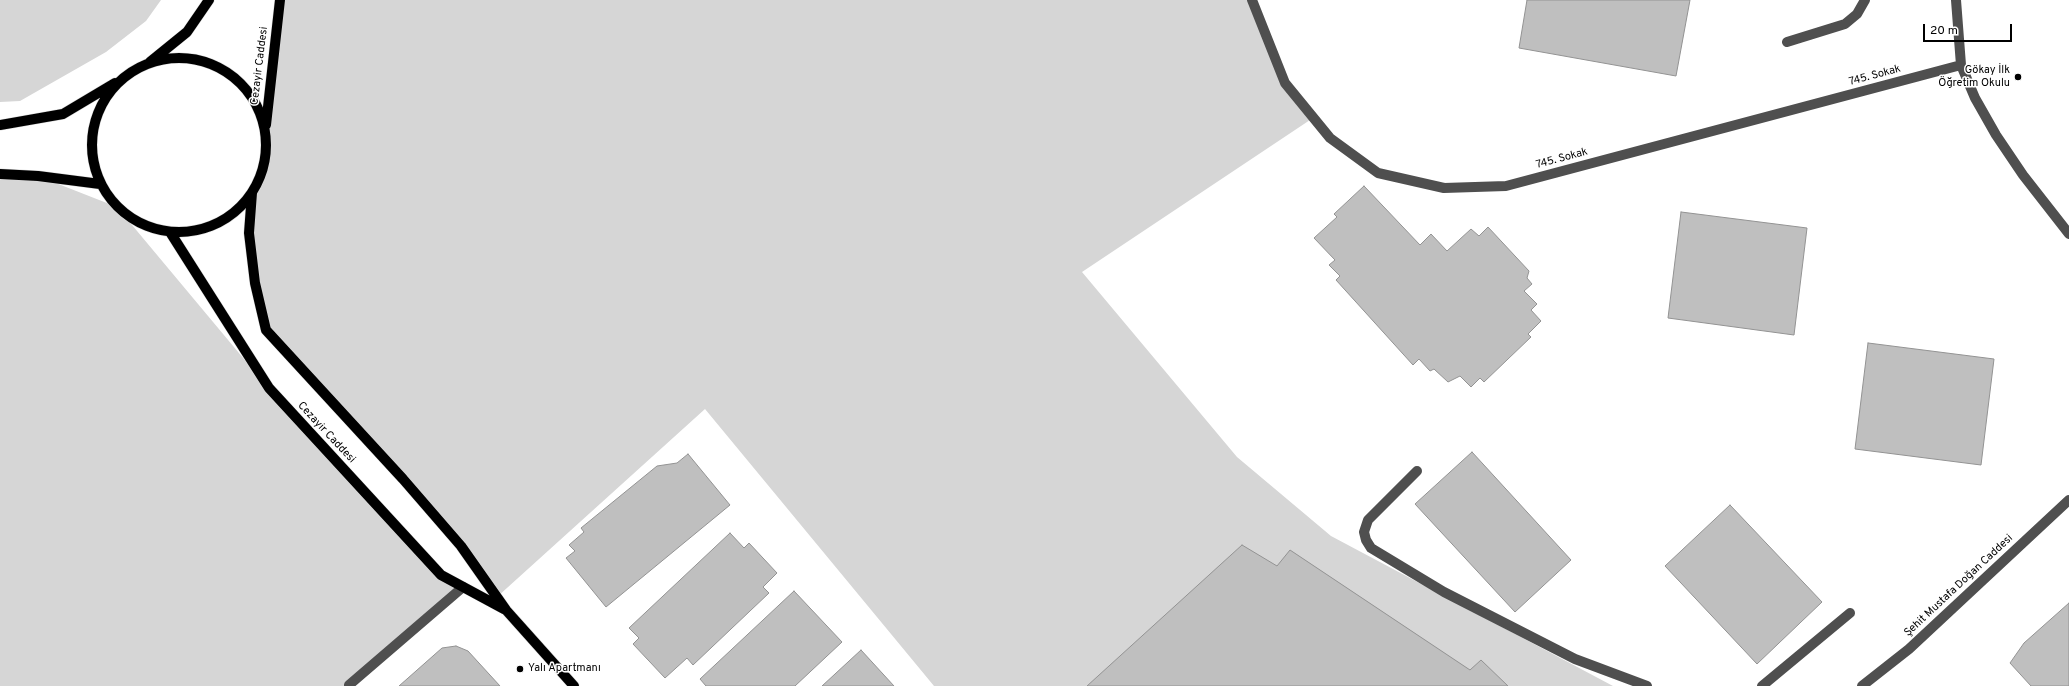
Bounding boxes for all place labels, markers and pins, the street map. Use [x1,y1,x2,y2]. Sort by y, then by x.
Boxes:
place label: Gökay İlk Öğretim Okulu [1938,64,2010,90]
marker: Gökay İlk Öğretim Okulu [2013,72,2023,82]
place label: Yalı Apartmanı [528,662,601,676]
marker: Yalı Apartmanı [515,664,525,674]

